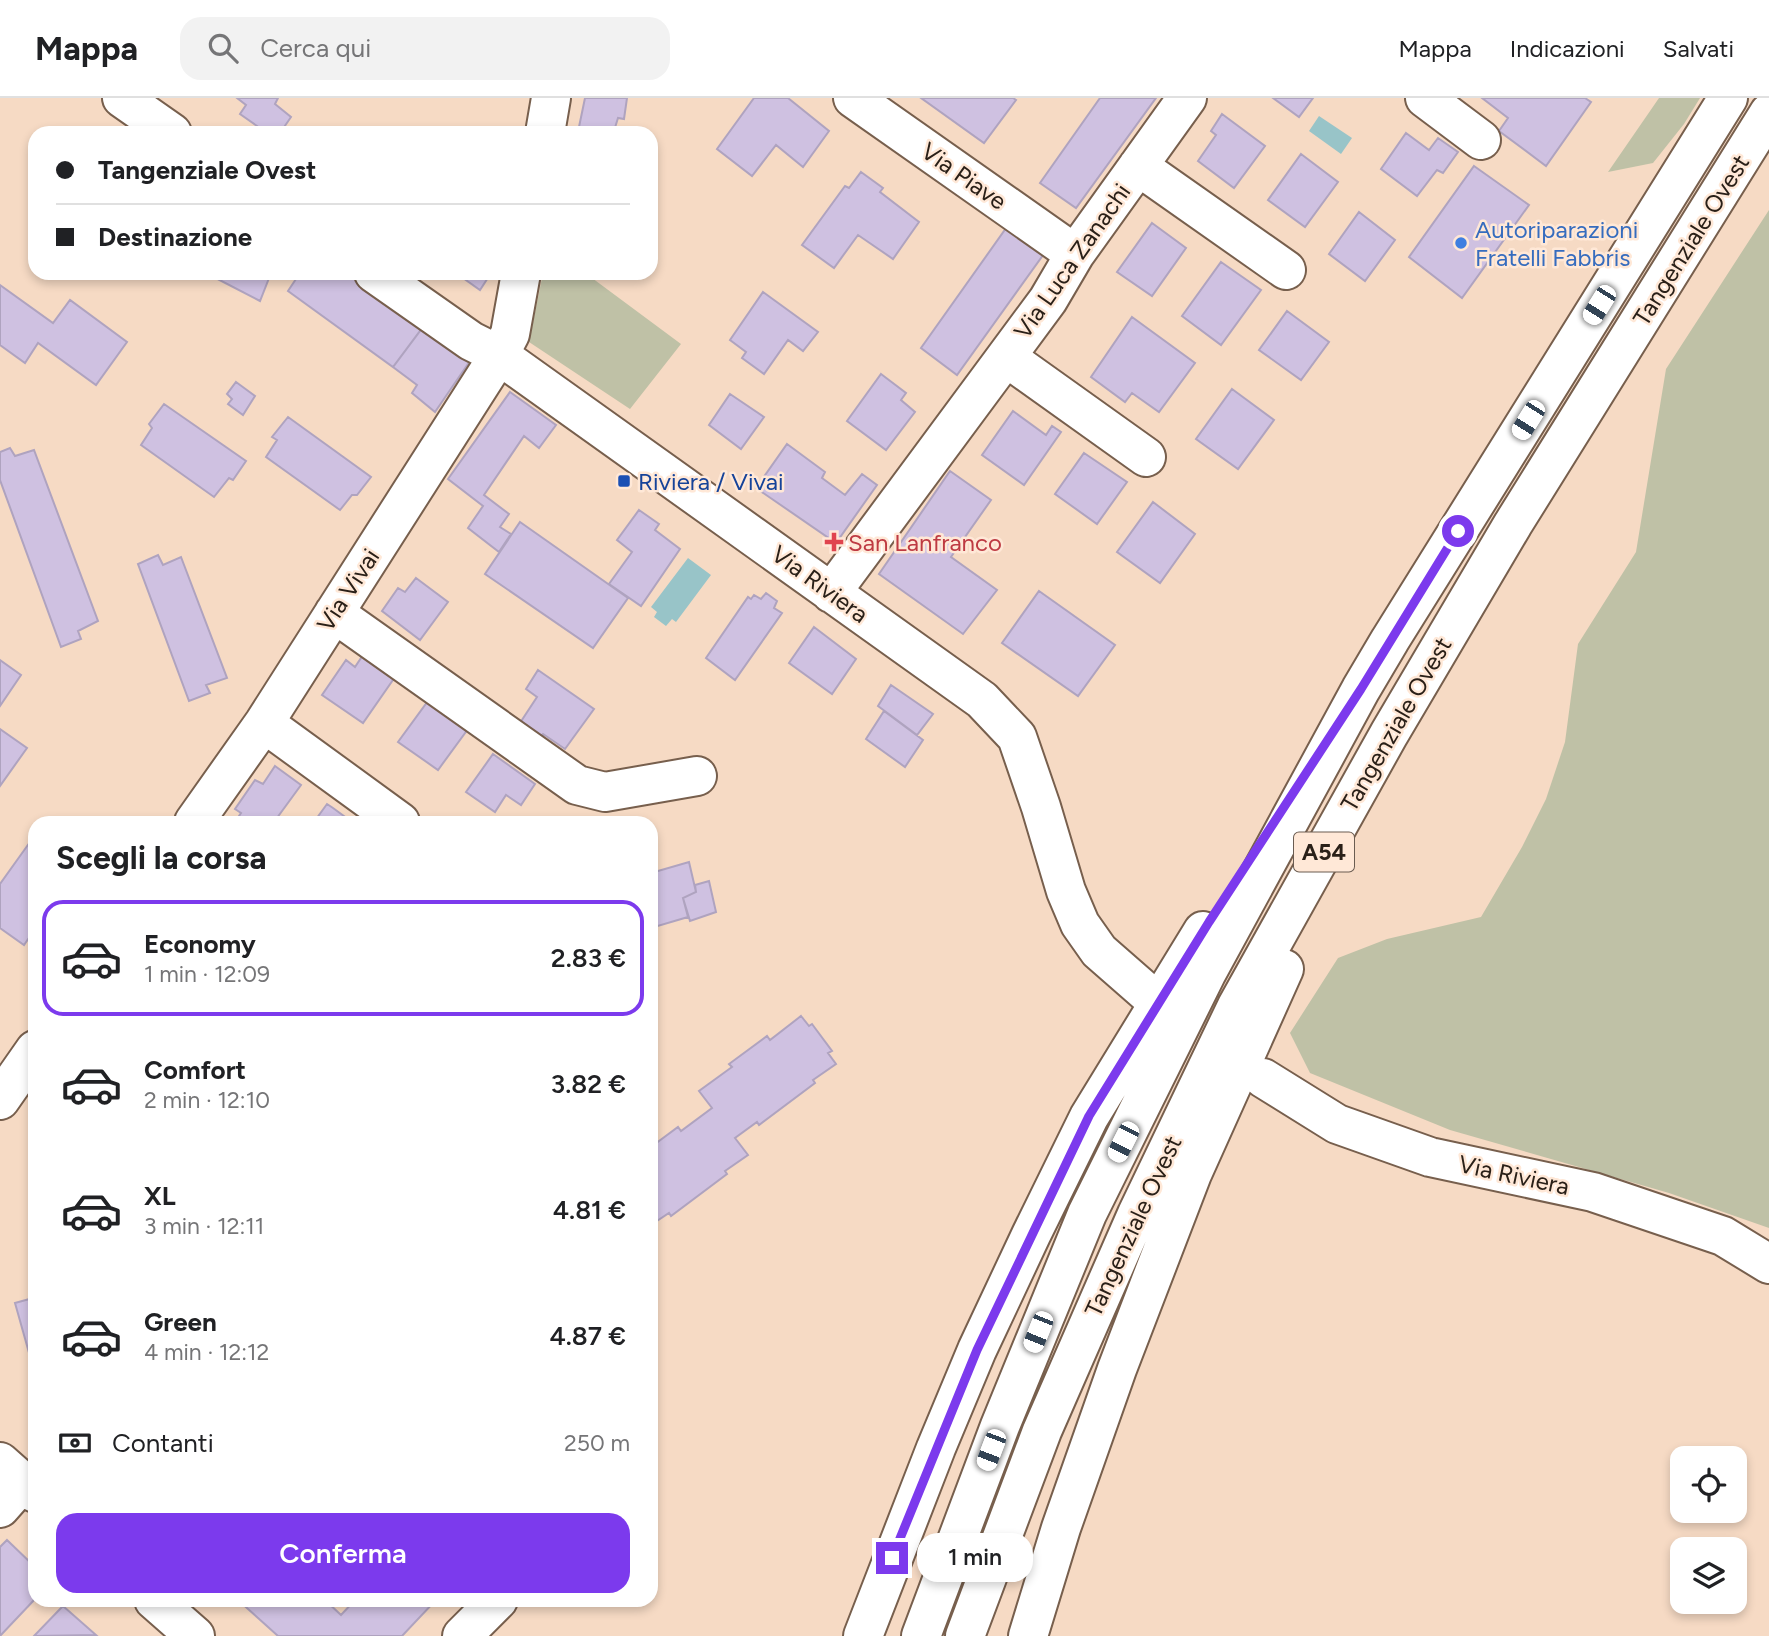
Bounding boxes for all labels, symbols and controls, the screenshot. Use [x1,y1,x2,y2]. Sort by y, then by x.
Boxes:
search box [180,17,670,80]
text: Mappa [35,29,138,68]
icon: search [204,29,242,67]
text: Cerca qui [260,32,371,64]
text: Mappa [1399,34,1472,63]
text: Indicazioni [1510,34,1625,63]
text: Salvati [1663,34,1734,63]
street label: Via Piave [916,136,1012,216]
street label: Tangenziale Ovest [1627,149,1755,331]
text: Tangenziale Ovest [98,154,316,186]
street label: Via Luca Zanachi [1008,178,1136,344]
place label: Autoriparazioni Fratelli Fabbris [1475,215,1638,272]
text: Destinazione [98,221,252,253]
marker: Autoriparazioni Fratelli Fabbris [1453,235,1469,251]
car [1579,282,1620,328]
car [1508,397,1549,443]
place label: Riviera / Vivai [638,467,784,496]
marker: Riviera / Vivai [616,473,632,489]
route start [1442,515,1474,547]
place label: San Lanfranco [848,528,1002,557]
marker: San Lanfranco [826,534,842,550]
street label: Via Riviera [766,539,874,629]
street label: Via Vivai [311,543,385,637]
street label: Tangenziale Ovest [1334,632,1458,816]
road number: A54 [1294,832,1354,872]
text: Scegli la corsa [56,839,266,877]
icon: car [60,927,123,990]
text: Economy [144,928,256,960]
text: 2.83 € [551,942,626,974]
text: 1 min · 12:09 [144,960,270,988]
icon: car [60,1053,123,1116]
text: Comfort [144,1054,246,1086]
text: 3.82 € [551,1068,626,1100]
text: 2 min · 12:10 [144,1086,270,1114]
car [1105,1119,1142,1165]
street label: Tangenziale Ovest [1078,1131,1188,1321]
street label: Via Riviera [1456,1149,1572,1201]
icon: car [60,1179,123,1242]
text: XL [144,1180,176,1212]
text: 4.81 € [553,1194,626,1226]
text: 3 min · 12:11 [144,1212,264,1240]
icon: car [60,1305,123,1368]
text: Green [144,1306,217,1338]
car [1021,1309,1056,1355]
text: 4.87 € [549,1320,626,1352]
text: 4 min · 12:12 [144,1338,269,1366]
icon: cash [56,1424,94,1462]
text: Contanti [112,1427,214,1459]
car [974,1427,1009,1473]
text: 250 m [564,1429,630,1457]
map controls [1670,1446,1747,1614]
button: locate [1670,1446,1747,1523]
button: Conferma [56,1513,630,1593]
callout: 1 min [917,1534,1032,1582]
button: layers [1670,1537,1747,1614]
route end [876,1542,908,1574]
text: 1 min [948,1543,1002,1571]

